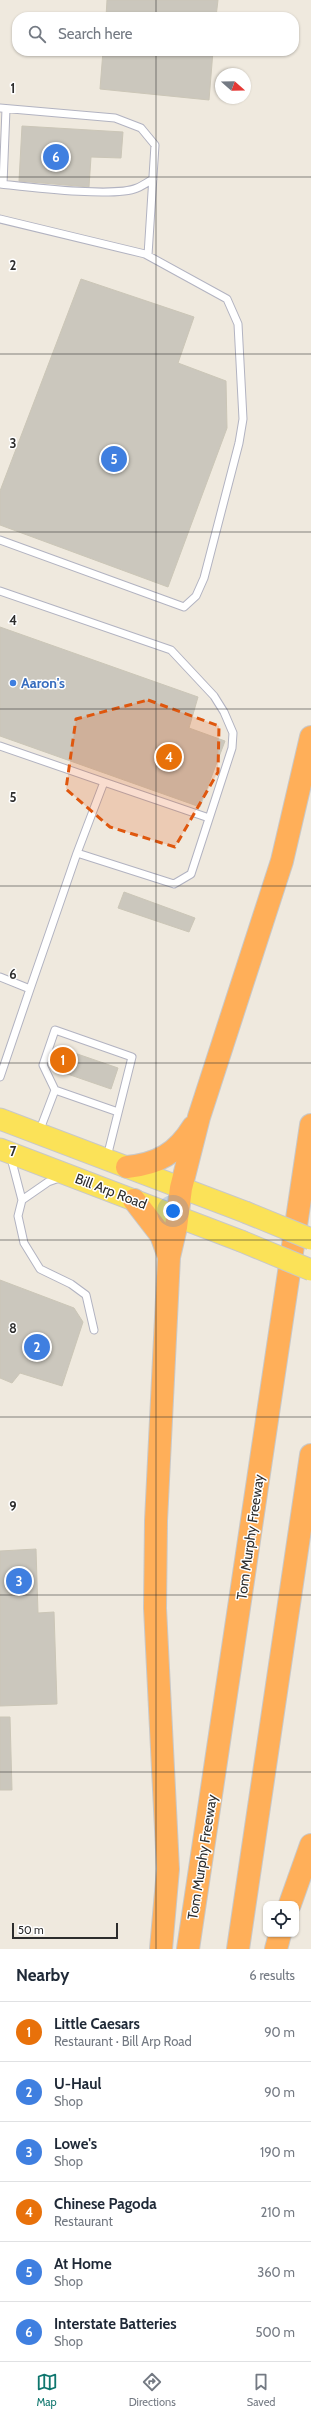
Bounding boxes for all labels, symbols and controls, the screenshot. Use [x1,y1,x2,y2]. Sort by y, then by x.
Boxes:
search box [12,12,299,56]
icon: search [26,23,48,45]
text: Search here [58,25,133,43]
north arrow [215,68,251,104]
text: 1 [11,80,15,96]
pin: 6 [43,142,69,172]
text: 2 [10,257,17,273]
text: 3 [9,435,17,451]
pin: 5 [101,444,127,474]
text: 4 [9,612,17,628]
place label: Aaron's [21,674,65,692]
marker: Aaron's [8,678,18,688]
pin: 4 [156,742,182,772]
text: 5 [10,789,17,805]
text: 6 [9,966,17,982]
pin: 1 [50,1045,76,1075]
text: 7 [10,1143,17,1159]
street label: Bill Arp Road [73,1169,149,1213]
your location [163,1201,183,1221]
text: 8 [9,1320,17,1336]
pin: 2 [24,1332,50,1362]
street label: Tom Murphy Freeway [232,1473,268,1601]
text: 9 [9,1498,17,1514]
pin: 3 [6,1566,32,1596]
street label: Tom Murphy Freeway [183,1793,221,1921]
map controls [263,1901,299,1937]
button: locate [263,1901,299,1937]
scale bar [12,1921,118,1940]
text: 50 m [18,1923,44,1937]
text: Nearby [16,1965,69,1985]
text: 6 results [249,1967,295,1983]
text: Little Caesars [54,2015,140,2033]
text: 1 [27,2024,31,2040]
text: 90 m [264,2024,295,2040]
text: Restaurant · Bill Arp Road [54,2033,192,2049]
text: U-Haul [54,2075,101,2093]
text: 2 [26,2084,32,2100]
text: 90 m [264,2084,295,2100]
text: Shop [54,2093,83,2109]
text: Lowe's [54,2135,97,2153]
text: 3 [25,2144,33,2160]
text: 190 m [260,2144,295,2160]
text: Shop [54,2153,83,2169]
text: Chinese Pagoda [54,2195,157,2213]
text: 4 [25,2204,33,2220]
text: 210 m [261,2204,295,2220]
text: Restaurant [54,2213,113,2229]
text: At Home [54,2255,112,2273]
text: 5 [26,2264,32,2280]
text: 360 m [257,2264,295,2280]
text: Shop [54,2273,83,2289]
text: Interstate Batteries [54,2315,177,2333]
text: 6 [25,2324,33,2340]
text: 500 m [255,2324,295,2340]
text: Shop [54,2333,83,2349]
tab: Map [36,2371,58,2409]
tab: Directions [129,2371,176,2409]
tab: Saved [247,2371,275,2409]

